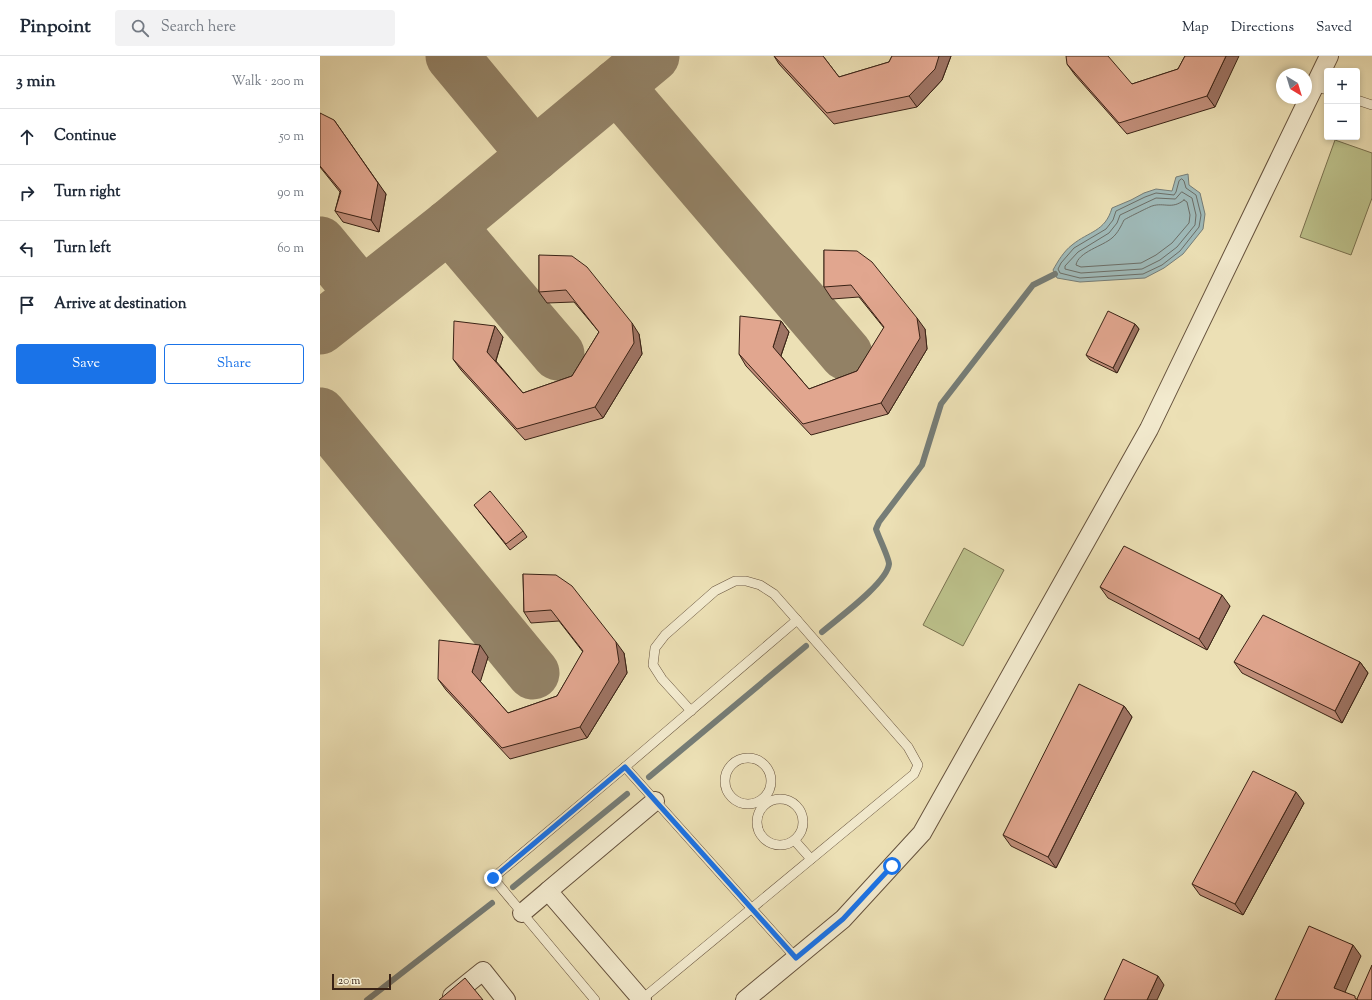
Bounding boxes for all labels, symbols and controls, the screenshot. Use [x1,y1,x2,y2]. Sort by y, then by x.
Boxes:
search box [115,10,395,46]
text: Pinpoint [20,14,91,41]
icon: search [129,17,151,39]
text: Search here [161,17,236,38]
text: Map [1182,18,1209,38]
text: Directions [1231,18,1294,38]
text: Saved [1316,18,1352,38]
north arrow [1276,68,1312,104]
map controls [1324,68,1360,140]
button: + [1324,68,1360,104]
text: 3 min [16,70,55,94]
text: Walk · 200 m [231,73,304,91]
button: − [1324,104,1360,140]
icon: ahead [16,126,38,148]
text: Continue [54,126,116,147]
text: 50 m [279,128,304,146]
icon: right [16,182,38,204]
text: Turn right [54,182,120,203]
text: 90 m [277,184,304,202]
icon: left [16,238,38,260]
text: Turn left [54,238,111,259]
text: 60 m [277,240,304,258]
icon: arrive [16,294,38,316]
text: Arrive at destination [54,294,187,315]
button: Save [16,344,156,384]
button: Share [164,344,304,384]
route start [883,857,901,875]
route end [484,869,502,887]
scale bar [332,972,391,991]
text: 20 m [338,973,360,989]

